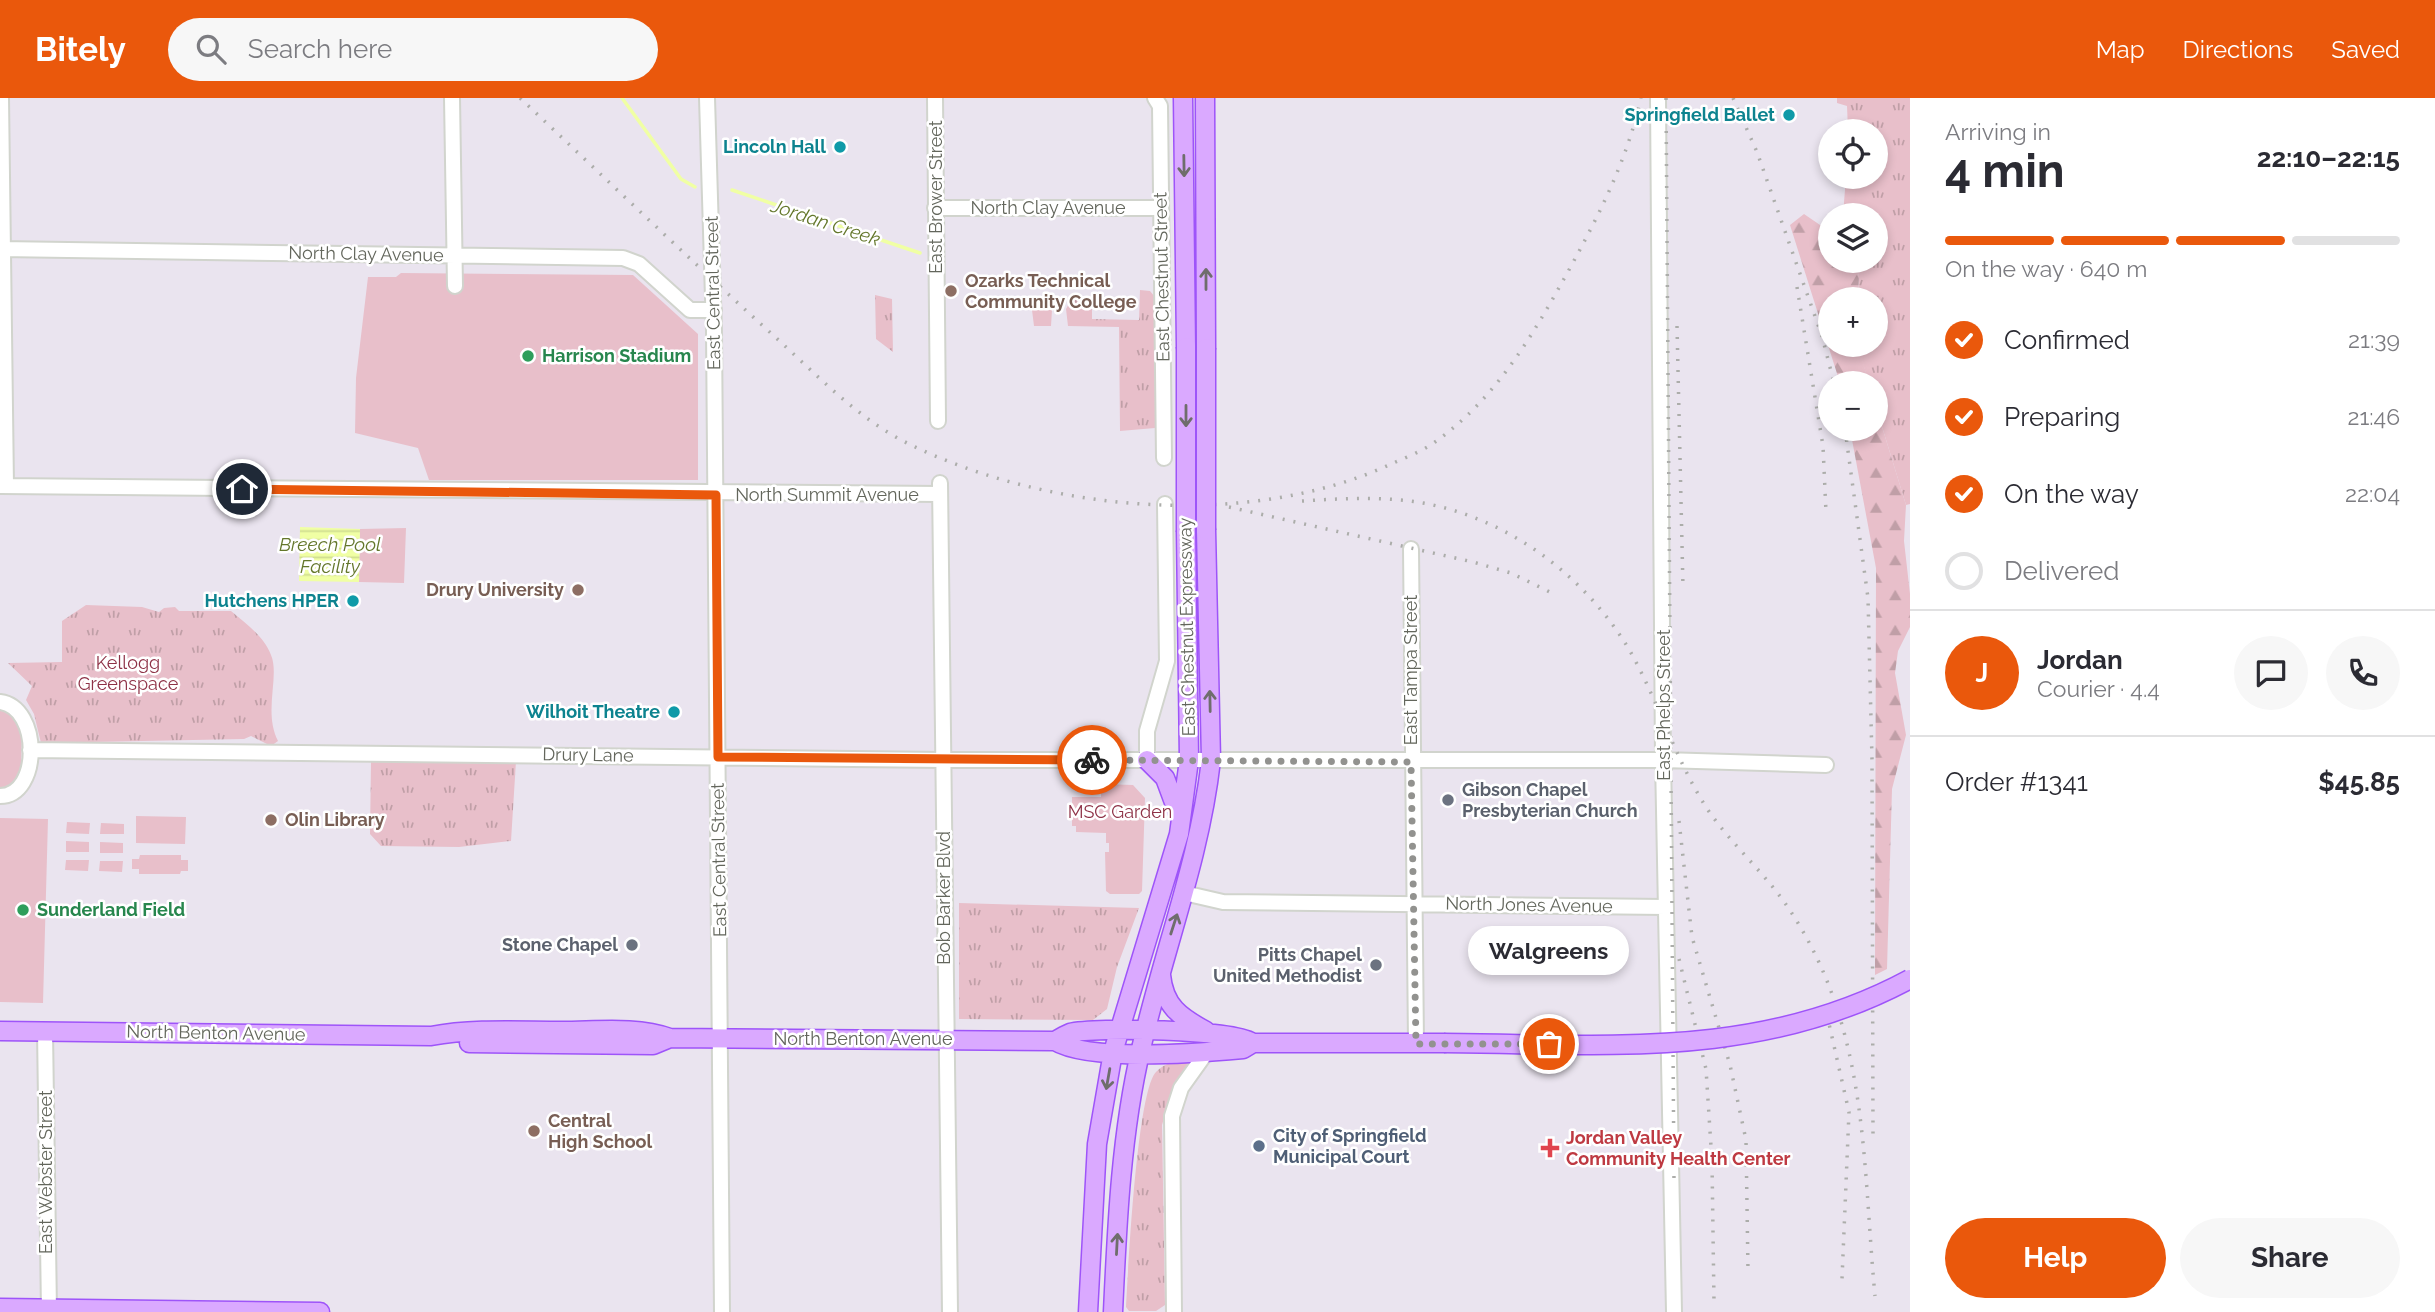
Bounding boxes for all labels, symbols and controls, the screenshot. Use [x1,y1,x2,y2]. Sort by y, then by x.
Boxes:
search box [168,18,658,81]
text: Bitely [35,30,126,69]
icon: search [192,30,230,68]
text: Search here [248,34,392,64]
text: Map [2096,35,2145,64]
text: Directions [2183,35,2293,64]
text: Saved [2331,35,2400,64]
place label: Springfield Ballet [1625,104,1775,125]
marker: Springfield Ballet [1781,107,1797,123]
text: Arriving in [1945,118,2051,145]
map controls [1818,119,1888,441]
button: locate [1818,119,1888,189]
street label: East Brower Street [925,120,946,274]
place label: Lincoln Hall [723,136,826,157]
marker: Lincoln Hall [832,139,848,155]
text: 22:10–22:15 [2257,143,2400,173]
text: 4 min [1945,144,2065,198]
one-way arrow [1177,154,1191,177]
street label: East Chestnut Street [1150,192,1173,362]
water label: Jordan Creek [768,194,883,250]
street label: North Clay Avenue [970,197,1126,218]
button: layers [1818,203,1888,273]
street label: East Central Street [701,216,724,370]
street label: North Clay Avenue [288,242,444,265]
text: On the way · 640 m [1945,255,2147,282]
one-way arrow [1199,268,1213,291]
place label: Ozarks Technical Community College [965,270,1137,312]
marker: Ozarks Technical Community College [943,283,959,299]
button: + [1818,287,1888,357]
icon: check [1945,321,1983,359]
text: Confirmed [2004,325,2130,355]
text: 21:39 [2348,326,2400,353]
place label: Harrison Stadium [542,345,691,366]
marker: Harrison Stadium [520,348,536,364]
button: − [1818,371,1888,441]
icon: check [1945,398,1983,436]
text: Preparing [2004,402,2120,432]
text: 21:46 [2347,403,2400,430]
one-way arrow [1179,404,1193,427]
pin [212,459,272,519]
icon: home [223,470,261,508]
icon: check [1945,475,1983,513]
text: On the way [2004,479,2139,509]
text: 22:04 [2345,480,2400,507]
street label: North Summit Avenue [735,484,919,505]
street label: East Chestnut Expressway [1174,517,1199,736]
water label: Breech Pool Facility [279,533,381,577]
text: Delivered [2004,556,2119,586]
place label: Drury University [426,579,564,600]
marker: Drury University [570,582,586,598]
place label: Hutchens HPER [204,590,339,611]
marker: Hutchens HPER [345,593,361,609]
street label: East Tampa Street [1400,595,1421,745]
street label: East Phelps Street [1653,629,1674,781]
button: chat [2234,636,2308,710]
button: phone [2326,636,2400,710]
text: Jordan [2037,645,2123,675]
park label: Kellogg Greenspace [78,652,179,694]
text: J [1976,658,1988,688]
text: Courier · 4.4 [2037,675,2160,702]
one-way arrow [1203,690,1217,713]
place label: Wilhoit Theatre [526,701,660,722]
marker: Wilhoit Theatre [666,704,682,720]
courier [1057,725,1127,795]
icon: bike [1073,741,1111,779]
street label: Drury Lane [542,743,634,766]
text: Order #1341 [1945,767,2088,797]
text: $45.85 [2318,767,2400,797]
place label: Gibson Chapel Presbyterian Church [1462,779,1638,821]
street label: East Central Street [707,783,730,937]
marker: Gibson Chapel Presbyterian Church [1440,792,1456,808]
park label: MSC Garden [1068,801,1172,822]
place label: Olin Library [285,809,385,830]
marker: Olin Library [263,812,279,828]
street label: Bob Barker Blvd [933,831,954,965]
street label: North Jones Avenue [1445,893,1613,916]
place label: Sunderland Field [37,899,185,920]
marker: Sunderland Field [15,902,31,918]
one-way arrow [1169,914,1181,936]
callout: Walgreens [1468,925,1630,974]
place label: Stone Chapel [502,934,618,955]
marker: Stone Chapel [624,937,640,953]
text: Walgreens [1489,937,1608,964]
place label: Pitts Chapel United Methodist [1213,944,1362,986]
marker: Pitts Chapel United Methodist [1368,957,1384,973]
pin [1519,1014,1579,1074]
street label: North Benton Avenue [126,1020,306,1045]
icon: bag [1530,1025,1568,1063]
street label: North Benton Avenue [773,1028,953,1049]
one-way arrow [1101,1067,1114,1090]
street label: East Webster Street [35,1090,56,1254]
place label: Central High School [548,1110,652,1152]
marker: Central High School [526,1123,542,1139]
place label: City of Springfield Municipal Court [1273,1125,1427,1167]
place label: Jordan Valley Community Health Center [1566,1127,1791,1169]
marker: City of Springfield Municipal Court [1251,1138,1267,1154]
marker: Jordan Valley Community Health Center [1540,1138,1560,1158]
button: Help [1945,1218,2166,1298]
button: Share [2180,1218,2400,1298]
one-way arrow [1111,1233,1124,1256]

